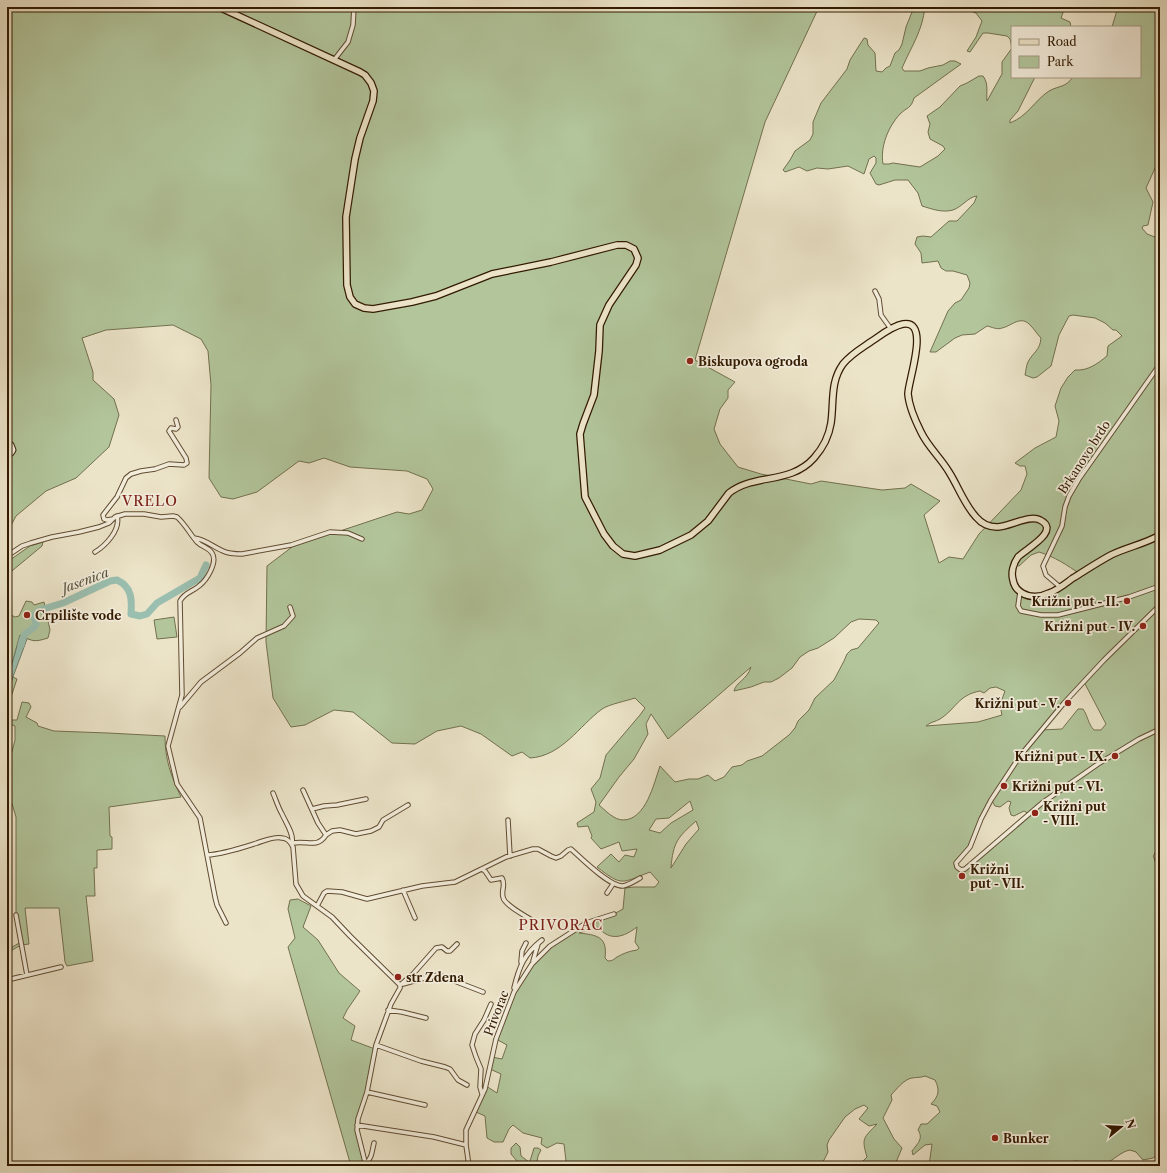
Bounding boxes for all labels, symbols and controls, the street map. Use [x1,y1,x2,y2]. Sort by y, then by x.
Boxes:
legend [1011,26,1141,78]
text: Road [1047,34,1077,49]
text: Park [1047,54,1074,69]
place label: Biskupova ogroda [698,354,809,369]
marker: Biskupova ogroda [685,356,695,366]
street label: Brkanovo brdo [1055,417,1113,497]
district label: VRELO [121,492,178,510]
water label: Jasenica [56,564,111,598]
place label: Križni put - II. [1031,594,1119,609]
marker: Križni put - II. [1122,596,1132,606]
place label: Crpilište vode [35,608,121,623]
marker: Crpilište vode [22,610,32,620]
place label: Križni put - IV. [1044,619,1135,634]
marker: Križni put - IV. [1138,621,1148,631]
place label: Križni put - V. [975,696,1060,711]
marker: Križni put - V. [1063,698,1073,708]
place label: Križni put - IX. [1015,749,1107,764]
marker: Križni put - IX. [1110,751,1120,761]
place label: Križni put - VI. [1012,779,1103,794]
marker: Križni put - VI. [999,781,1009,791]
place label: Križni put - VIII. [1043,799,1106,828]
marker: Križni put - VIII. [1030,808,1040,818]
place label: Križni put - VII. [970,862,1024,891]
marker: Križni put - VII. [957,871,967,881]
district label: PRIVORAC [519,916,603,934]
place label: str Zdena [406,970,465,985]
marker: str Zdena [393,972,403,982]
street label: Privorac [480,988,512,1038]
north arrow [1101,1107,1141,1147]
text: N [1122,1117,1139,1131]
place label: Bunker [1003,1131,1049,1146]
marker: Bunker [990,1133,1000,1143]

